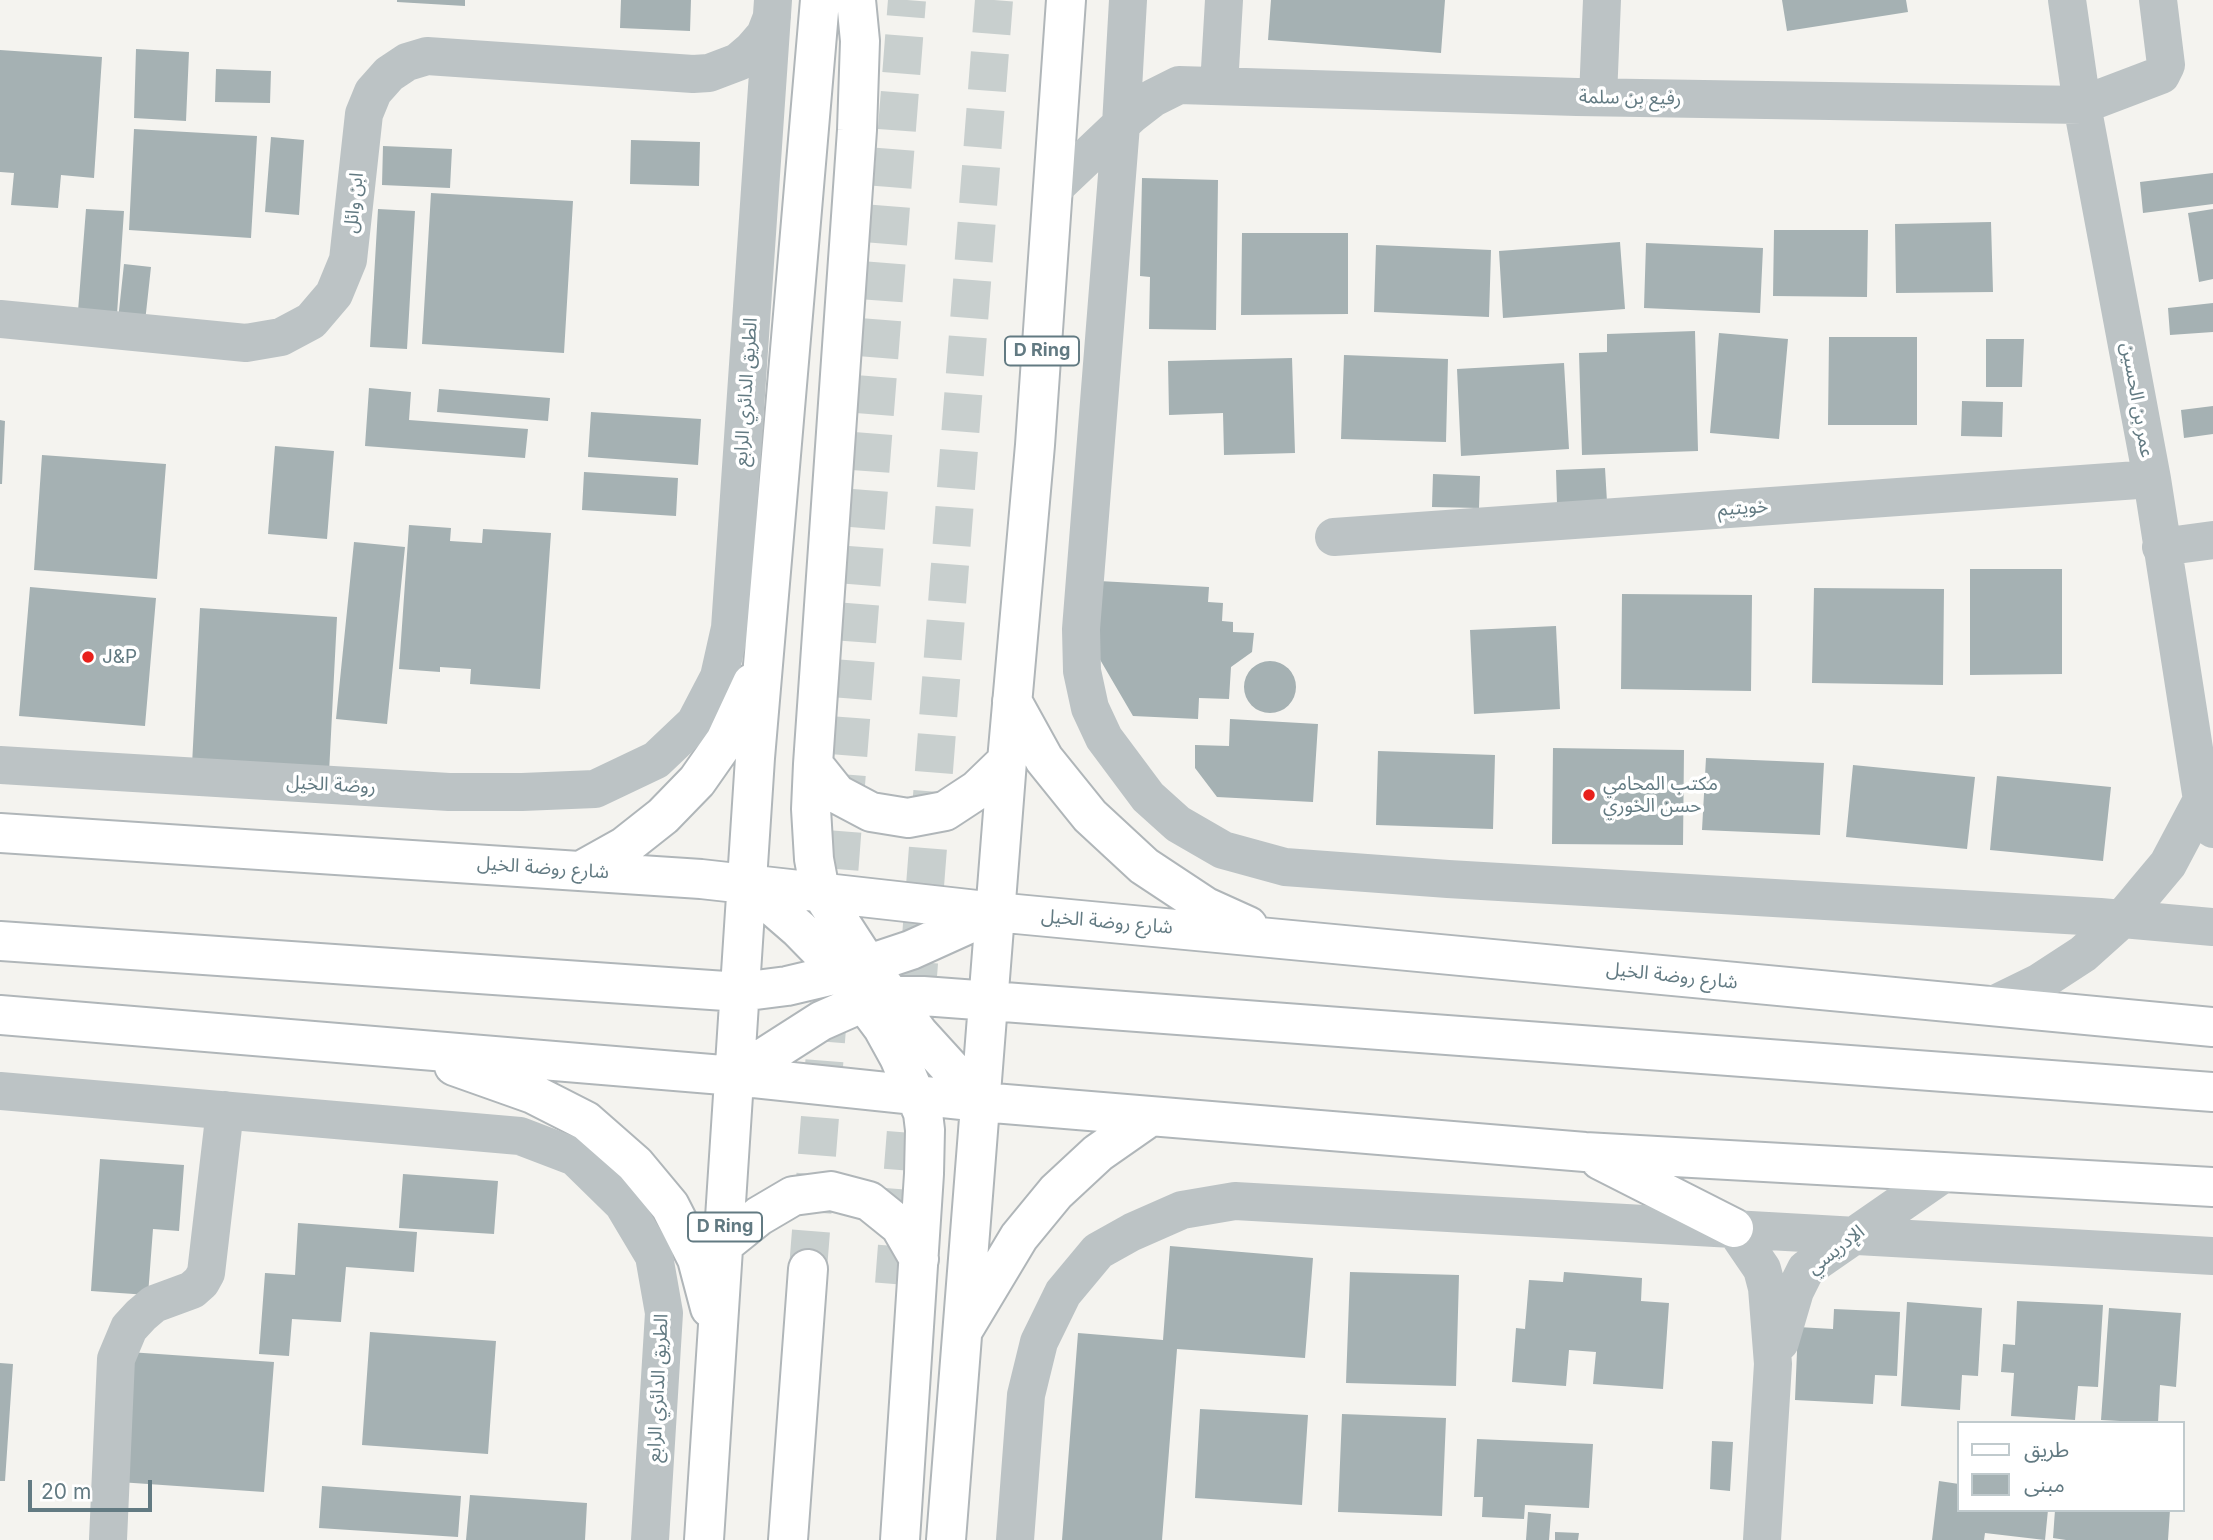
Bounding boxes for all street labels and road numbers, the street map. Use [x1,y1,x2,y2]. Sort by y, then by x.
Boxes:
street label: رفيع بن سلمة [1579,86,1681,110]
street label: ابن وائل [339,172,369,234]
street label: الطريق الدائري الرابع [729,317,763,467]
road number: D Ring [1005,337,1079,366]
street label: عمر بن الحسين [2116,341,2158,459]
street label: خويتيم [1717,495,1769,521]
street label: روضة الخيل [286,771,376,799]
street label: شارع روضة الخيل [476,852,610,884]
street label: شارع روضة الخيل [1040,905,1174,939]
street label: شارع روضة الخيل [1605,958,1739,994]
road number: D Ring [688,1212,762,1242]
street label: الإدريسي [1803,1220,1869,1280]
street label: الطريق الدائري الرابع [643,1313,673,1463]

